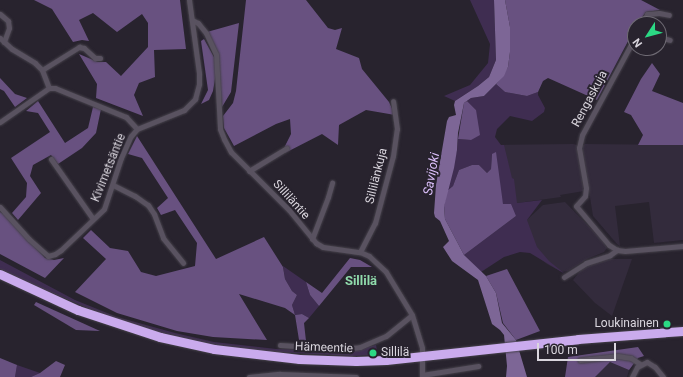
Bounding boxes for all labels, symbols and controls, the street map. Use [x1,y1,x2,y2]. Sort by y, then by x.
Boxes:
north arrow [627,16,667,56]
text: N [630,36,645,50]
street label: Rengaskuja [569,68,611,130]
street label: Kivimetsäntie [89,132,129,204]
street label: Sillilänkuja [363,147,391,205]
water label: Savijoki [421,151,443,197]
street label: Silliläntie [270,177,312,223]
district label: Sillilä [345,273,377,289]
place label: Loukinainen [594,317,659,331]
marker: Loukinainen [662,319,672,329]
scale bar [539,335,618,361]
street label: Hämeentie [295,340,353,356]
text: 100 m [544,343,578,357]
place label: Sillilä [381,346,409,360]
marker: Sillilä [368,348,378,358]

